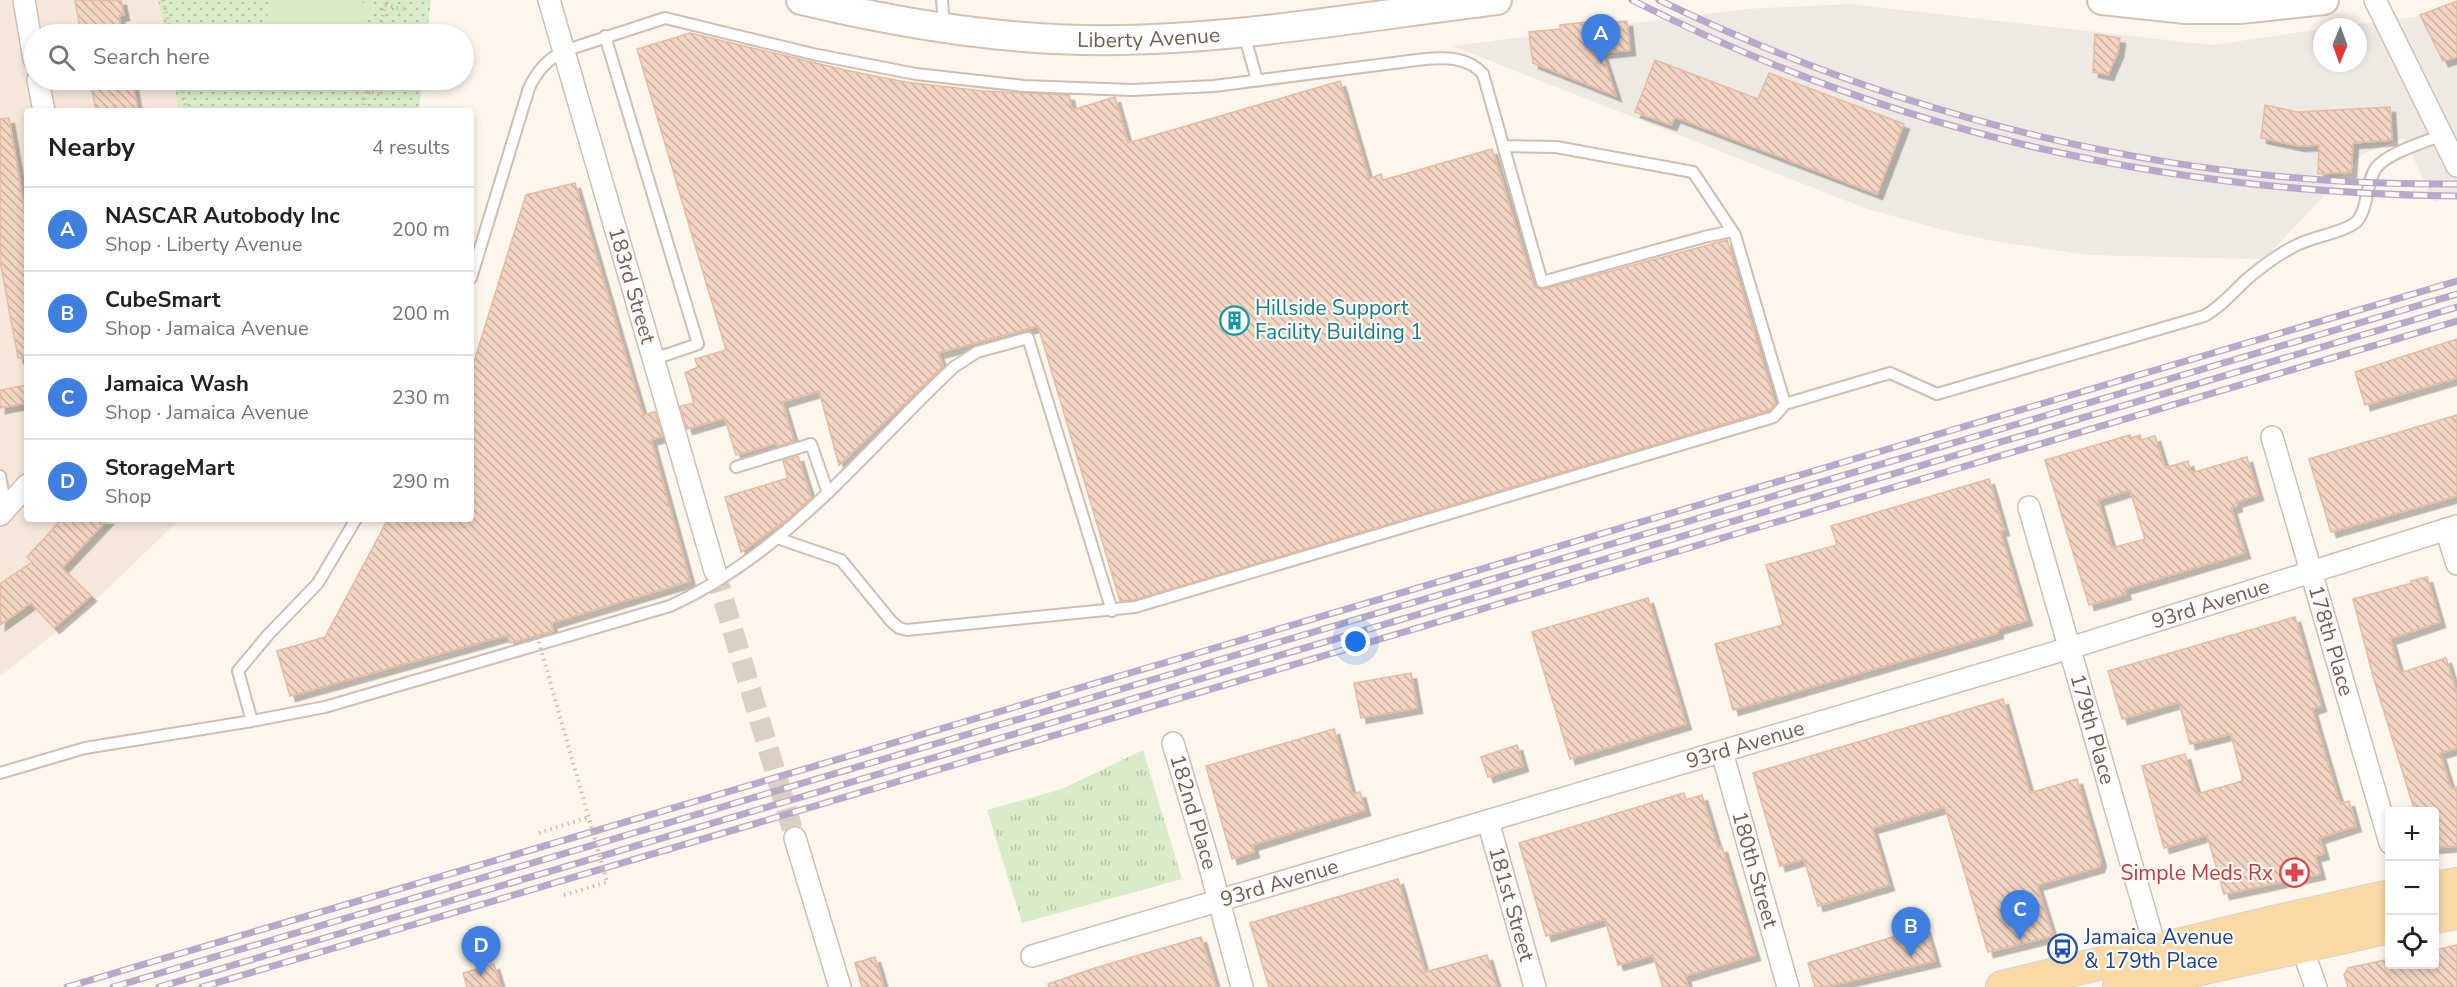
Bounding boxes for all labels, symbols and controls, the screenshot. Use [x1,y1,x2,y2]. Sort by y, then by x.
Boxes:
pin: A [1582,14,1620,64]
north arrow [2313,18,2367,72]
street label: Liberty Avenue [1077,21,1221,54]
search box [24,24,474,90]
icon: search [45,41,78,74]
text: Search here [93,42,210,72]
text: Nearby [48,130,135,165]
text: 4 results [372,134,450,161]
text: NASCAR Autobody Inc [105,201,340,231]
text: A [60,216,75,243]
text: 200 m [392,216,450,243]
street label: 183rd Street [602,224,662,347]
text: Shop · Liberty Avenue [105,231,302,258]
text: CubeSmart [105,285,220,315]
place label: Hillside Support Facility Building 1 [1255,294,1423,346]
text: B [61,300,74,327]
text: 200 m [392,300,450,327]
building icon: Hillside Support Facility Building 1 [1218,304,1250,336]
text: Shop · Jamaica Avenue [105,315,309,342]
text: Jamaica Wash [105,369,249,399]
text: C [61,384,74,411]
text: 230 m [392,384,450,411]
text: Shop · Jamaica Avenue [105,399,309,426]
text: StorageMart [105,453,234,483]
text: D [60,468,75,495]
text: 290 m [392,468,450,495]
text: Shop [105,483,151,510]
street label: 93rd Avenue [2148,572,2273,635]
street label: 178th Place [2302,582,2361,699]
your location [1341,627,1370,656]
street label: 179th Place [2064,670,2122,788]
street label: 93rd Avenue [1683,714,1808,775]
street label: 182nd Place [1163,751,1224,873]
map controls [2385,807,2439,969]
button: + [2385,807,2439,861]
street label: 180th Street [1725,808,1785,932]
street label: 181st Street [1482,843,1541,965]
street label: 93rd Avenue [1217,852,1342,913]
pharmacy icon: Simple Meds Rx [2278,857,2310,889]
place label: Simple Meds Rx [2121,859,2273,887]
button: − [2385,861,2439,915]
pin: C [2000,890,2040,940]
pin: B [1892,908,1930,957]
button: locate [2385,915,2439,969]
place label: Jamaica Avenue & 179th Place [2083,923,2234,975]
pin: D [462,926,500,976]
bus stop icon: Jamaica Avenue & 179th Place [2047,933,2079,965]

